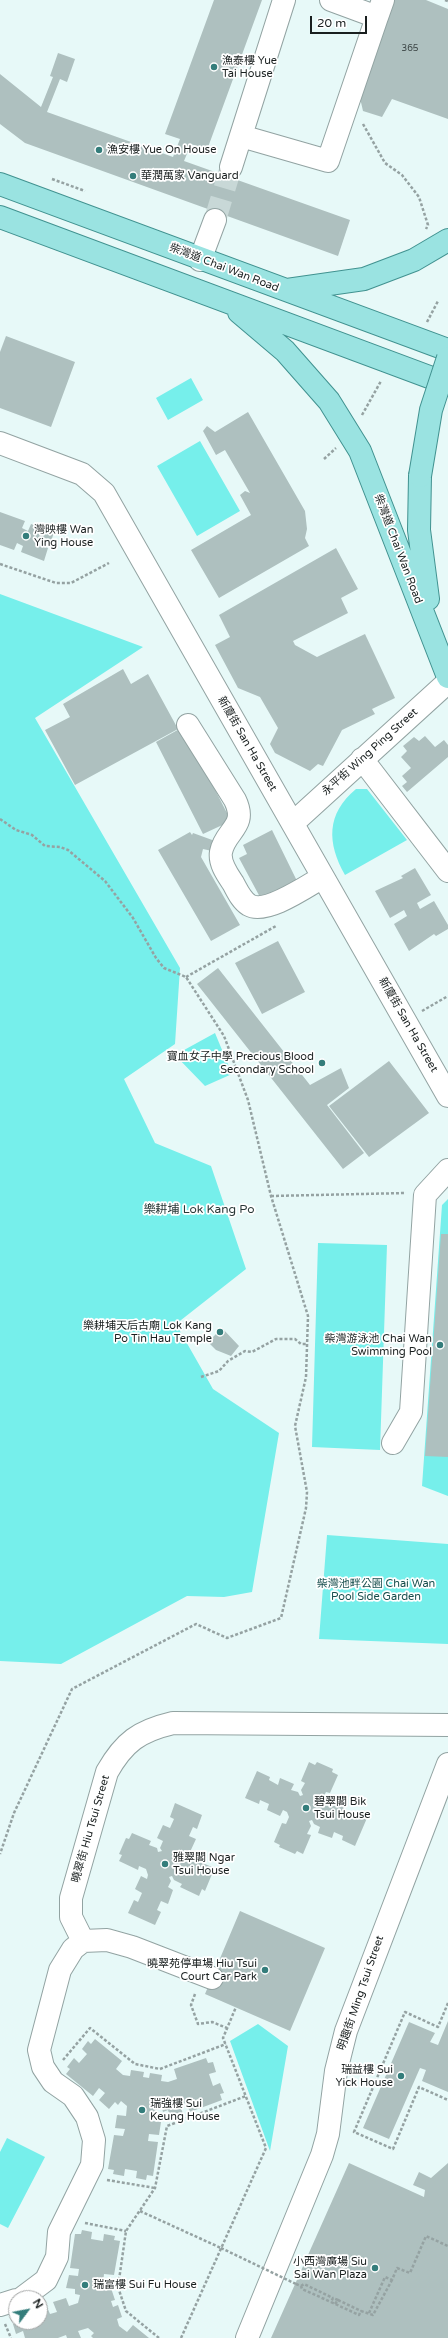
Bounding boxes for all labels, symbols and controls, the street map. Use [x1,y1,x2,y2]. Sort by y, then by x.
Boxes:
scale bar [312,8,369,34]
text: 20 m [317,16,346,30]
house number: 365 [402,44,418,54]
place label: 漁泰樓 Yue Tai House [222,54,277,80]
marker: 漁泰樓 Yue Tai House [209,62,219,72]
place label: 漁安樓 Yue On House [107,143,216,157]
marker: 漁安樓 Yue On House [94,145,104,155]
place label: 華潤萬家 Vanguard [141,169,239,183]
marker: 華潤萬家 Vanguard [128,171,138,181]
street label: 柴灣道 Chai Wan Road [167,241,281,295]
street label: 柴灣道 Chai Wan Road [371,492,425,606]
place label: 灣映樓 Wan Ying House [34,523,93,549]
marker: 灣映樓 Wan Ying House [21,531,31,541]
street label: 新廈街 San Ha Street [214,694,280,794]
street label: 永平街 Wing Ping Street [319,706,421,798]
street label: 新廈街 San Ha Street [375,975,441,1075]
place label: 寶血女子中學 Precious Blood Secondary School [167,1050,314,1076]
marker: 寶血女子中學 Precious Blood Secondary School [317,1058,327,1068]
district label: 樂耕埔 Lok Kang Po [144,1203,254,1217]
place label: 樂耕埔天后古廟 Lok Kang Po Tin Hau Temple [83,1319,212,1345]
marker: 樂耕埔天后古廟 Lok Kang Po Tin Hau Temple [215,1327,225,1337]
place label: 柴灣游泳池 Chai Wan Swimming Pool [324,1332,432,1358]
marker: 柴灣游泳池 Chai Wan Swimming Pool [435,1340,445,1350]
park label: 柴灣池畔公園 Chai Wan Pool Side Garden [317,1577,435,1603]
street label: 曉翠街 Hiu Tsui Street [69,1774,113,1884]
place label: 碧翠閣 Bik Tsui House [314,1795,370,1821]
marker: 碧翠閣 Bik Tsui House [301,1803,311,1813]
place label: 雅翠閣 Ngar Tsui House [173,1851,235,1877]
marker: 雅翠閣 Ngar Tsui House [160,1859,170,1869]
street label: 明趣街 Ming Tsui Street [335,1934,387,2052]
place label: 曉翠苑停車場 Hiu Tsui Court Car Park [147,1957,257,1983]
marker: 曉翠苑停車場 Hiu Tsui Court Car Park [260,1965,270,1975]
place label: 瑞益樓 Sui Yick House [336,2063,393,2089]
marker: 瑞益樓 Sui Yick House [396,2071,406,2081]
place label: 瑞強樓 Sui Keung House [150,2097,220,2123]
marker: 瑞強樓 Sui Keung House [137,2105,147,2115]
place label: 小西灣廣場 Siu Sai Wan Plaza [293,2255,367,2281]
marker: 小西灣廣場 Siu Sai Wan Plaza [370,2263,380,2273]
place label: 瑞富樓 Sui Fu House [93,2278,197,2292]
marker: 瑞富樓 Sui Fu House [80,2280,90,2290]
north arrow [8,2290,48,2330]
text: N [30,2297,46,2311]

